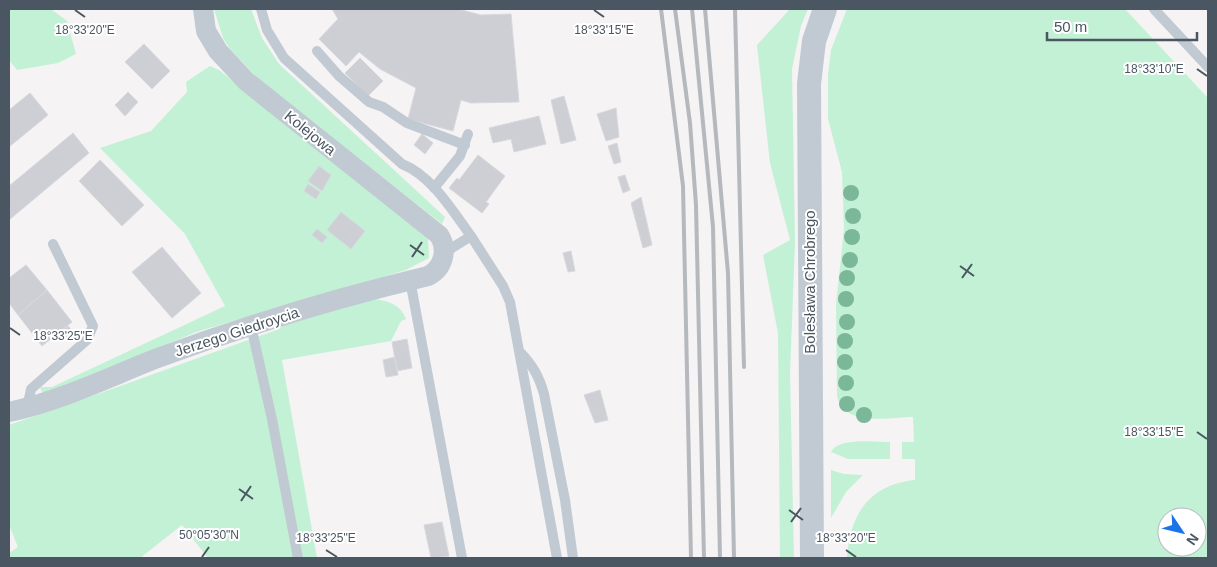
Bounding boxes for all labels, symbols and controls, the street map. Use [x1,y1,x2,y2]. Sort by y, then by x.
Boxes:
scale bar [1047,10,1197,42]
text: 50 m [1054,18,1087,35]
text: 18°33'20"E [55,23,115,37]
text: 18°33'15"E [574,23,634,37]
text: 18°33'10"E [1124,62,1184,76]
street label: Kolejowa [281,107,340,159]
street label: Bolesława Chrobrego [801,210,818,354]
street label: Jerzego Giedroycia [173,303,302,360]
text: 18°33'25"E [33,329,93,343]
text: 18°33'15"E [1124,425,1184,439]
north arrow [1157,507,1207,557]
text: 50°05'30"N [179,528,239,542]
text: 18°33'25"E [296,531,356,545]
text: 18°33'20"E [816,531,876,545]
text: N [1183,531,1202,548]

